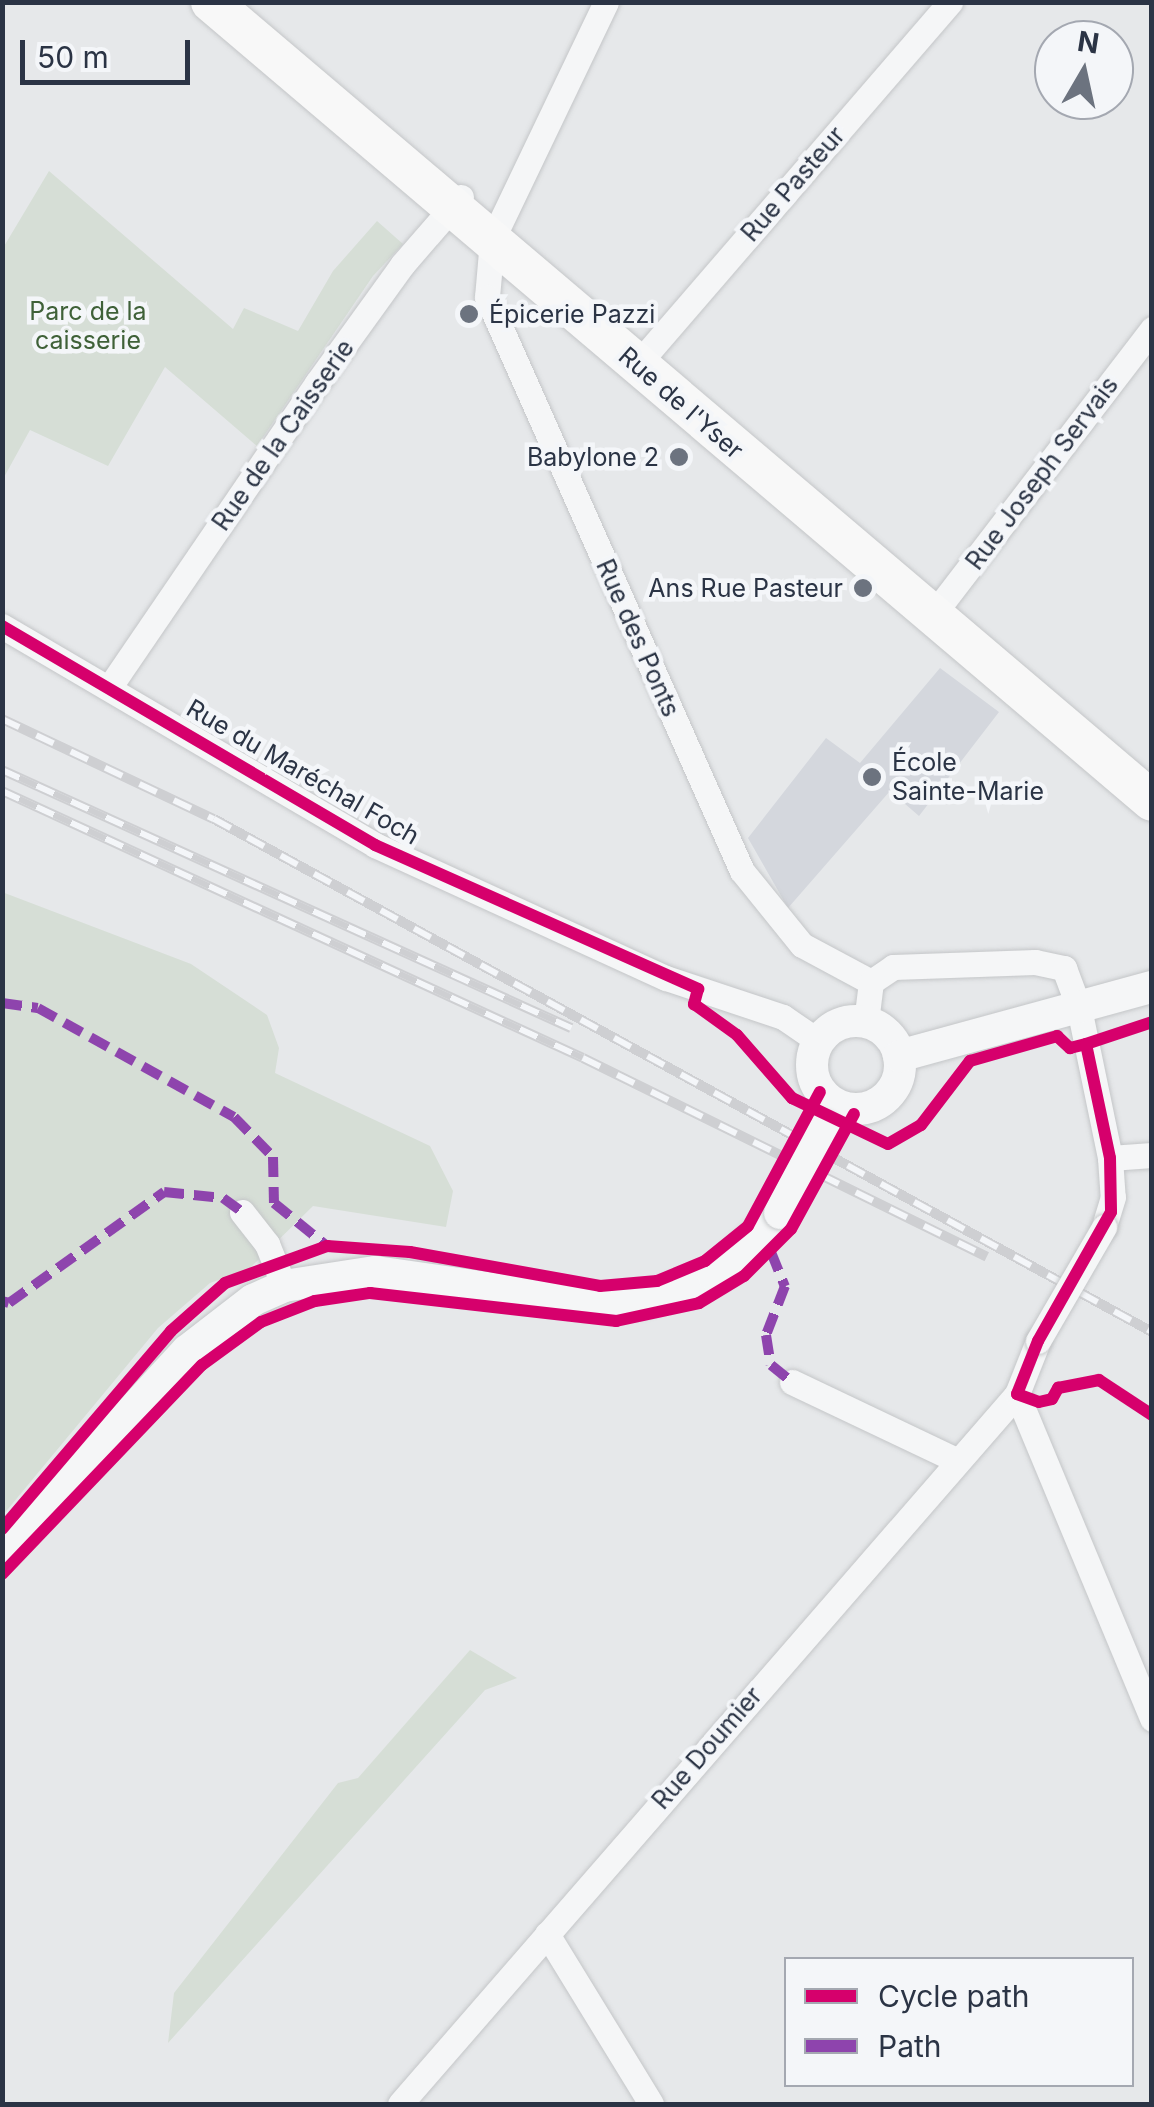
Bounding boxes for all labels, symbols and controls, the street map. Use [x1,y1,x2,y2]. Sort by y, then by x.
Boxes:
scale bar [25,20,195,82]
north arrow [1034,20,1134,120]
text: N [1075,24,1102,61]
text: 50 m [37,39,109,75]
street label: Rue Pasteur [735,120,851,248]
park label: Parc de la caisserie [29,297,147,356]
place label: Épicerie Pazzi [489,299,655,329]
marker: Épicerie Pazzi [458,303,480,325]
street label: Rue de la Caisserie [206,334,360,536]
street label: Rue de l'Yser [613,341,749,465]
street label: Rue Joseph Servais [960,370,1124,576]
place label: Babylone 2 [527,442,659,472]
marker: Babylone 2 [668,446,690,468]
street label: Rue des Ponts [590,555,686,721]
place label: Ans Rue Pasteur [648,573,843,603]
marker: Ans Rue Pasteur [852,577,874,599]
street label: Rue du Maréchal Foch [181,693,425,851]
place label: École Sainte-Marie [892,748,1044,807]
marker: École Sainte-Marie [861,766,883,788]
street label: Rue Doumier [646,1681,768,1815]
legend [784,1957,1134,2087]
text: Cycle path [878,1978,1030,2014]
text: Path [878,2028,942,2064]

